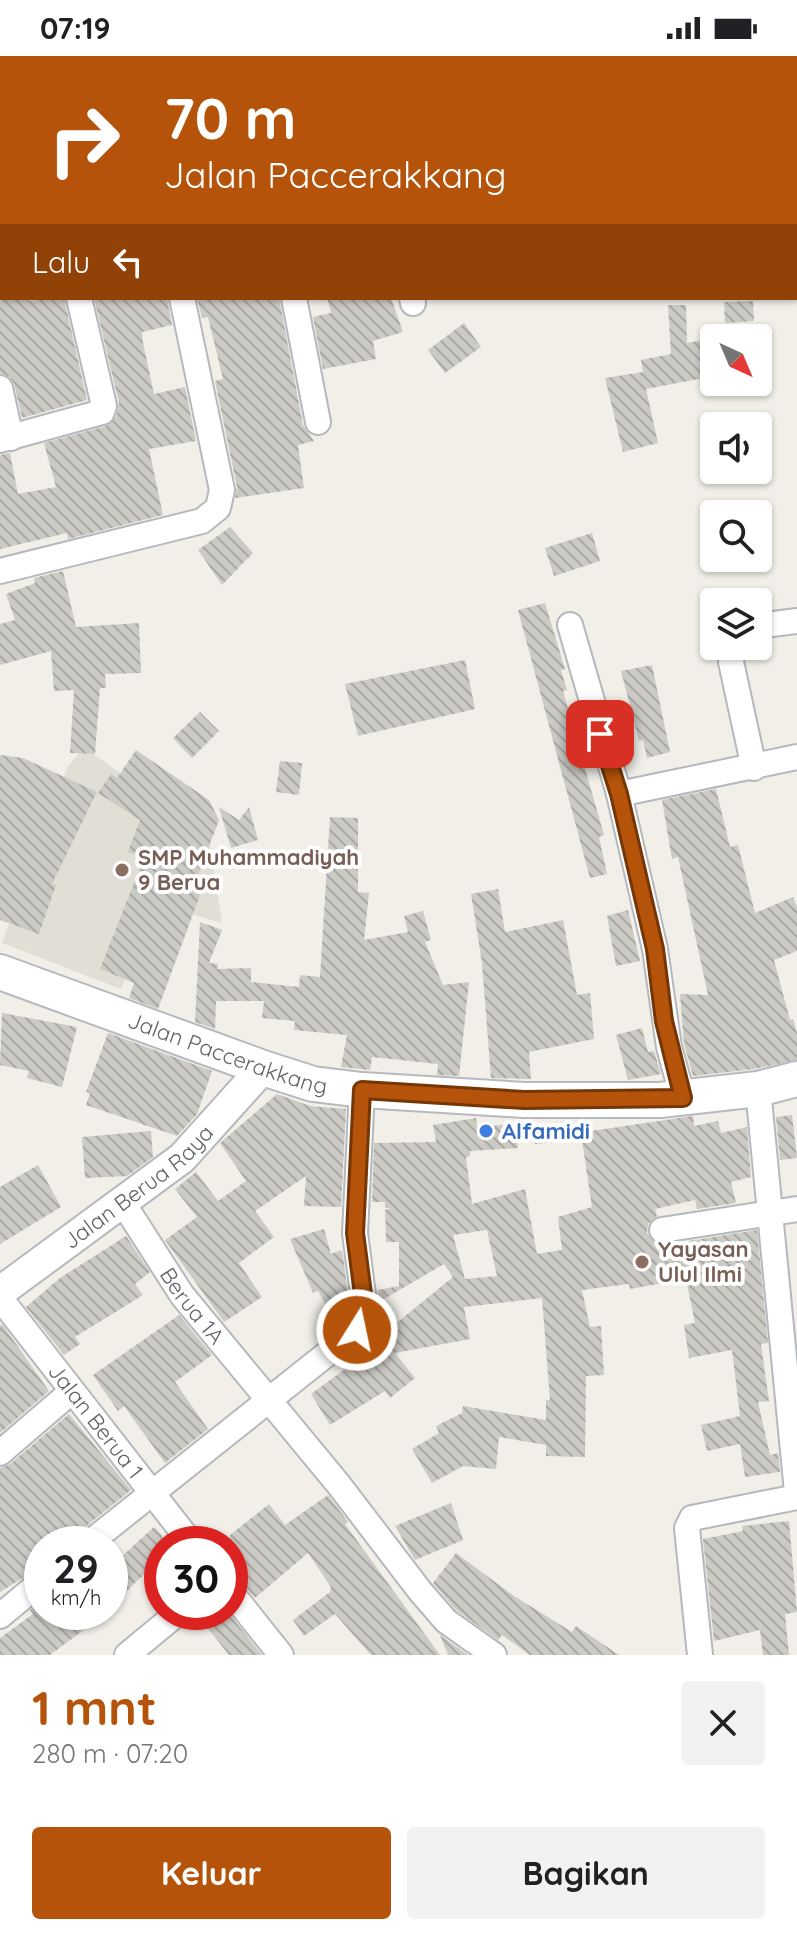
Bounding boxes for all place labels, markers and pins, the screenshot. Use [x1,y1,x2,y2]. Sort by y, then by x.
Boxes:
pin [566,700,634,768]
place label: SMP Muhammadiyah 9 Berua [138,843,359,896]
marker: SMP Muhammadiyah 9 Berua [113,861,131,879]
place label: Alfamidi [502,1117,590,1145]
marker: Alfamidi [477,1122,495,1140]
place label: Yayasan Ulul Ilmi [658,1235,749,1288]
marker: Yayasan Ulul Ilmi [633,1253,651,1271]

